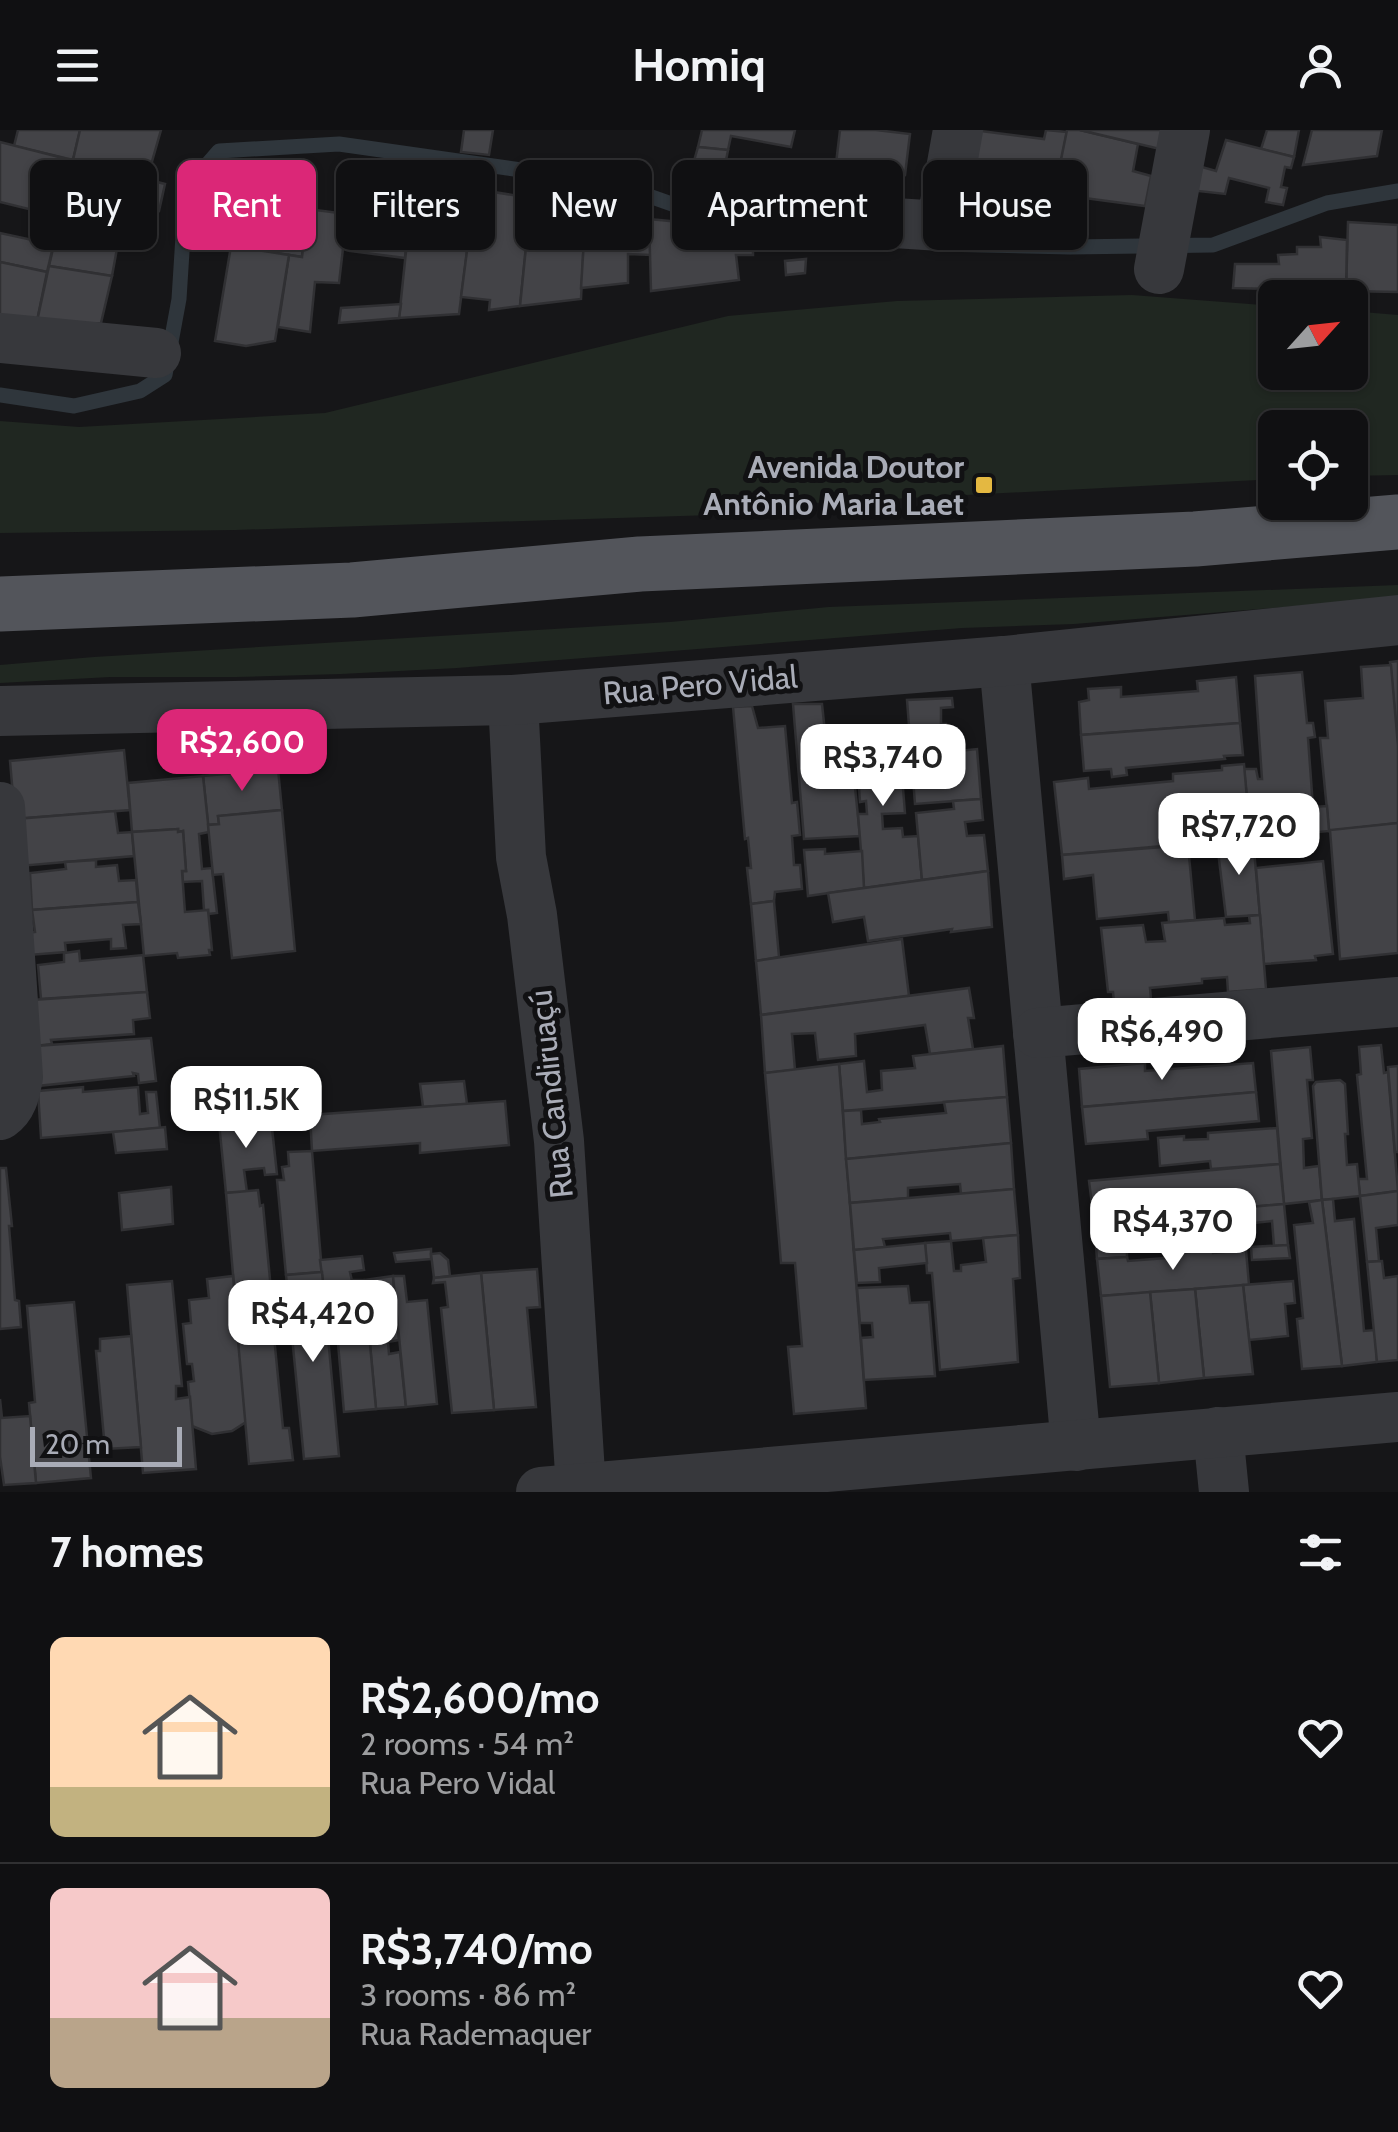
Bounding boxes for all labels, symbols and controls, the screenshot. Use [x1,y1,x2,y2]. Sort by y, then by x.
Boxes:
icon: menu [50,38,105,93]
text: Homiq [632,38,766,92]
icon: person [1293,38,1348,93]
chip: Buy [30,160,157,250]
chip: Rent [177,160,316,250]
chip: Filters [336,160,495,250]
chip: New [515,160,652,250]
chip: Apartment [672,160,903,250]
chip: House [923,160,1087,250]
north arrow [1258,280,1368,390]
map controls [1258,280,1368,520]
button: locate [1258,410,1368,520]
place label: Avenida Doutor Antônio Maria Laet [703,447,964,523]
marker: Avenida Doutor Antônio Maria Laet [973,474,995,496]
street label: Rua Pero Vidal [601,657,799,712]
pin: R$2,600 [150,709,334,794]
text: R$2,600 [179,722,305,761]
pin: R$3,740 [791,724,975,809]
text: R$3,740 [823,737,944,776]
pin: R$7,720 [1147,793,1331,878]
text: R$7,720 [1180,806,1298,845]
street label: Rua Candiruaçú [520,988,581,1200]
pin: R$6,490 [1070,998,1254,1083]
text: R$6,490 [1100,1011,1224,1050]
pin: R$11.5K [154,1066,338,1151]
text: R$11.5K [193,1079,299,1118]
pin: R$4,370 [1081,1188,1265,1273]
text: R$4,370 [1112,1201,1234,1240]
pin: R$4,420 [221,1280,405,1365]
text: R$4,420 [250,1293,376,1332]
scale bar [30,1422,182,1466]
text: 20 m [45,1427,110,1461]
icon: filters [1293,1525,1348,1580]
text: 7 homes [50,1526,204,1578]
text: R$2,600/mo [360,1672,599,1724]
icon: home [130,1677,250,1797]
icon: heart [1293,1710,1348,1765]
text: 2 rooms · 54 m² [360,1724,574,1763]
text: Rua Pero Vidal [360,1763,555,1802]
text: R$3,740/mo [360,1923,593,1975]
icon: home [130,1928,250,2048]
icon: heart [1293,1961,1348,2016]
text: 3 rooms · 86 m² [360,1975,576,2014]
text: Rua Rademaquer [360,2014,591,2053]

